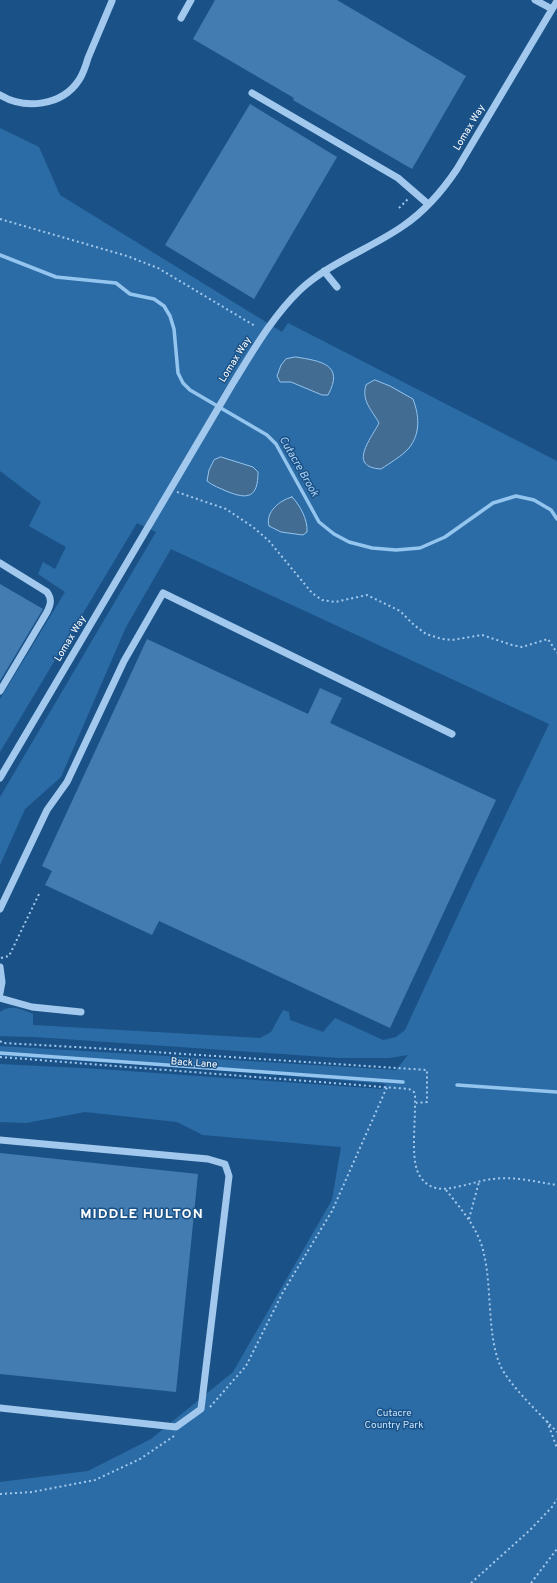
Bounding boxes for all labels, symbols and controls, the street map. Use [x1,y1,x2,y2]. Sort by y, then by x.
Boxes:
street label: Lomax Way [452,103,488,153]
street label: Lomax Way [217,335,255,385]
water label: Cutacre Brook [275,434,321,500]
street label: Lomax Way [53,614,89,664]
street label: Back Lane [170,1056,218,1072]
district label: MIDDLE HULTON [80,1207,204,1223]
park label: Cutacre Country Park [365,1408,423,1432]

